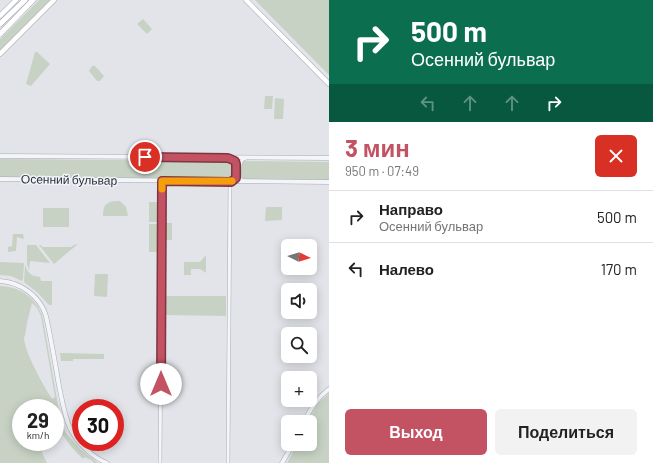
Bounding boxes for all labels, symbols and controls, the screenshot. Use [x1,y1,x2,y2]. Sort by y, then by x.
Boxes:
text: 500 m [411,14,487,48]
icon: right [345,16,397,68]
text: Осенний бульвар [411,48,555,70]
icon: left [417,92,439,114]
icon: ahead [459,92,481,114]
icon: ahead [501,92,523,114]
icon: right [543,92,565,114]
text: 3 мин [345,133,410,162]
button: close [595,135,637,177]
pin [128,140,162,174]
icon: arrive [134,146,156,168]
text: 950 m · 07:49 [345,163,419,179]
street label: Осенний бульвар [21,171,118,188]
text: Направо [379,200,443,218]
icon: right [345,206,367,228]
text: 500 m [597,208,637,226]
text: Осенний бульвар [379,218,483,234]
north arrow [281,239,317,275]
map controls [281,239,317,451]
icon: left [345,258,367,280]
text: Налево [379,260,434,278]
text: 170 m [601,260,637,278]
button: sound [281,283,317,319]
button: search [281,327,317,363]
position arrow [140,363,182,405]
button: + [281,371,317,407]
speed limit sign: 30 [72,399,124,451]
text: 29 [27,408,49,432]
button: Выход [345,409,487,455]
button: Поделиться [495,409,637,455]
button: − [281,415,317,451]
text: km/h [27,429,49,441]

